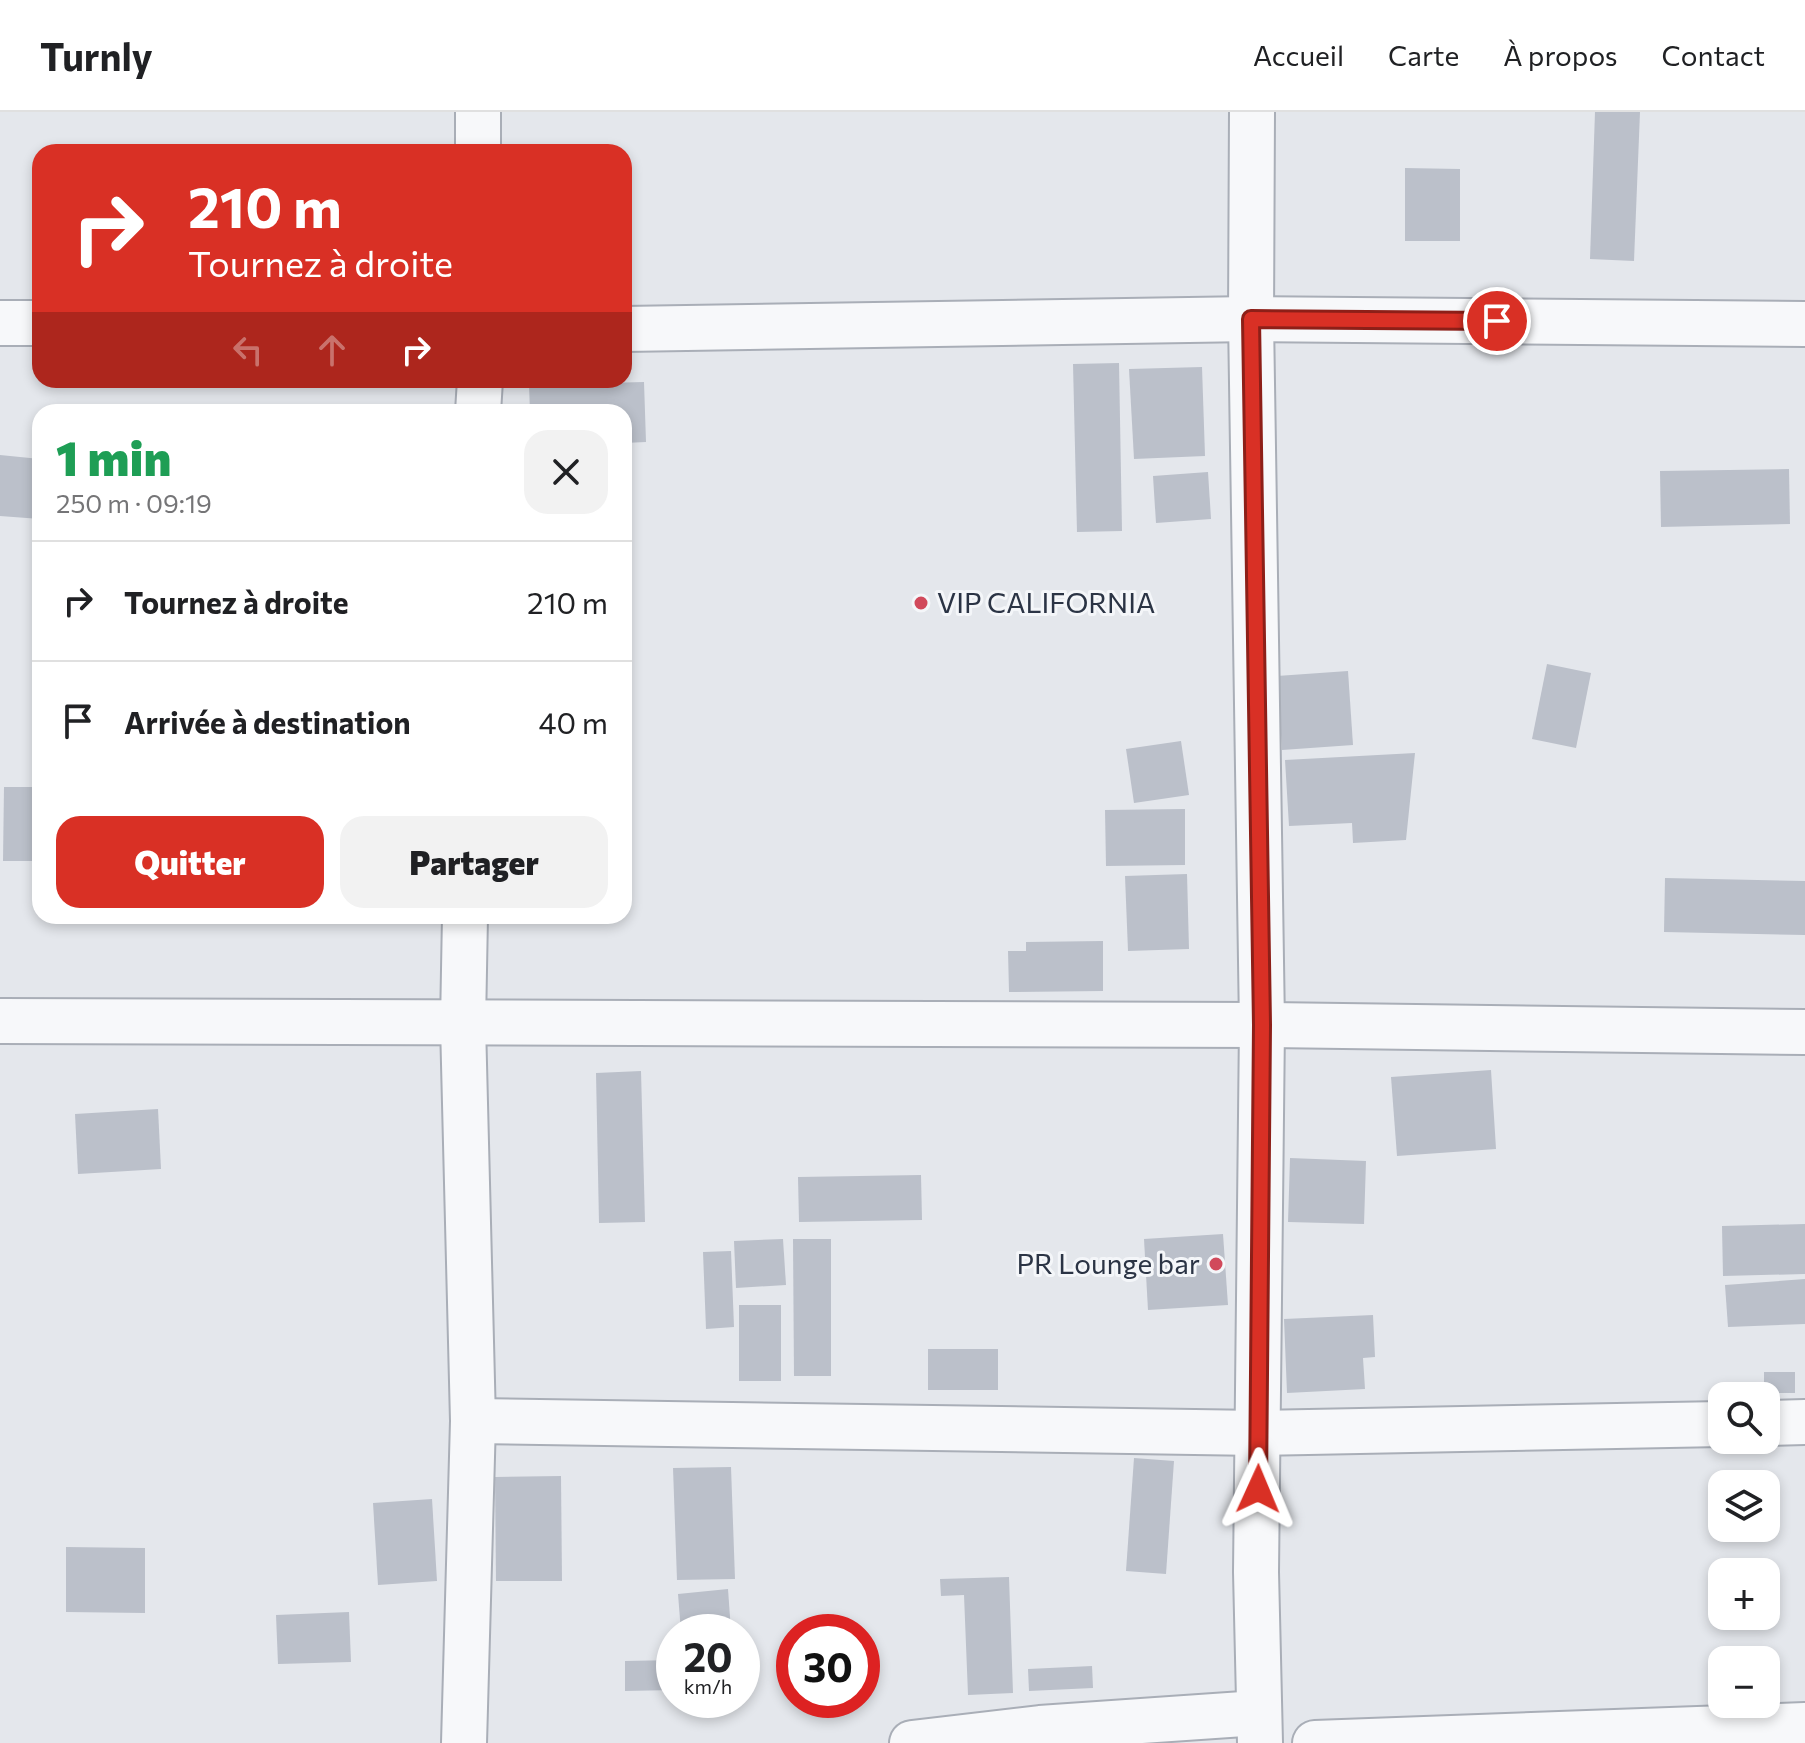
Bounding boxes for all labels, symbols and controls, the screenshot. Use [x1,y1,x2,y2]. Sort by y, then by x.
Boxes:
text: Turnly [40,32,153,79]
text: Accueil [1253,38,1344,72]
text: Carte [1388,38,1459,72]
text: À propos [1503,38,1618,72]
text: Contact [1662,38,1765,72]
text: 210 m [188,171,342,240]
icon: right [56,176,160,280]
text: Tournez à droite [188,240,453,284]
pin [1463,287,1531,355]
icon: arrive [1475,299,1519,343]
icon: left [226,328,270,372]
icon: ahead [310,328,354,372]
icon: right [394,328,438,372]
text: 1 min [56,427,171,486]
button: close [524,430,608,514]
text: 250 m · 09:19 [56,487,212,518]
icon: right [56,579,100,623]
text: Tournez à droite [124,583,348,620]
text: 210 m [527,583,608,620]
place label: VIP CALIFORNIA [937,585,1155,619]
marker: VIP CALIFORNIA [912,594,930,612]
icon: arrive [56,699,100,743]
text: Arrivée à destination [124,703,411,740]
text: 40 m [539,703,608,740]
button: Quitter [56,816,324,908]
button: Partager [340,816,608,908]
place label: PR Lounge bar [1016,1246,1200,1280]
marker: PR Lounge bar [1207,1255,1225,1273]
map controls [1708,1382,1780,1718]
button: search [1708,1382,1780,1454]
position arrow [1216,1447,1300,1531]
button: layers [1708,1470,1780,1542]
button: + [1708,1558,1780,1630]
speed limit sign: 30 [776,1614,880,1718]
text: 20 [683,1631,733,1680]
button: − [1708,1646,1780,1718]
text: km/h [684,1674,732,1698]

